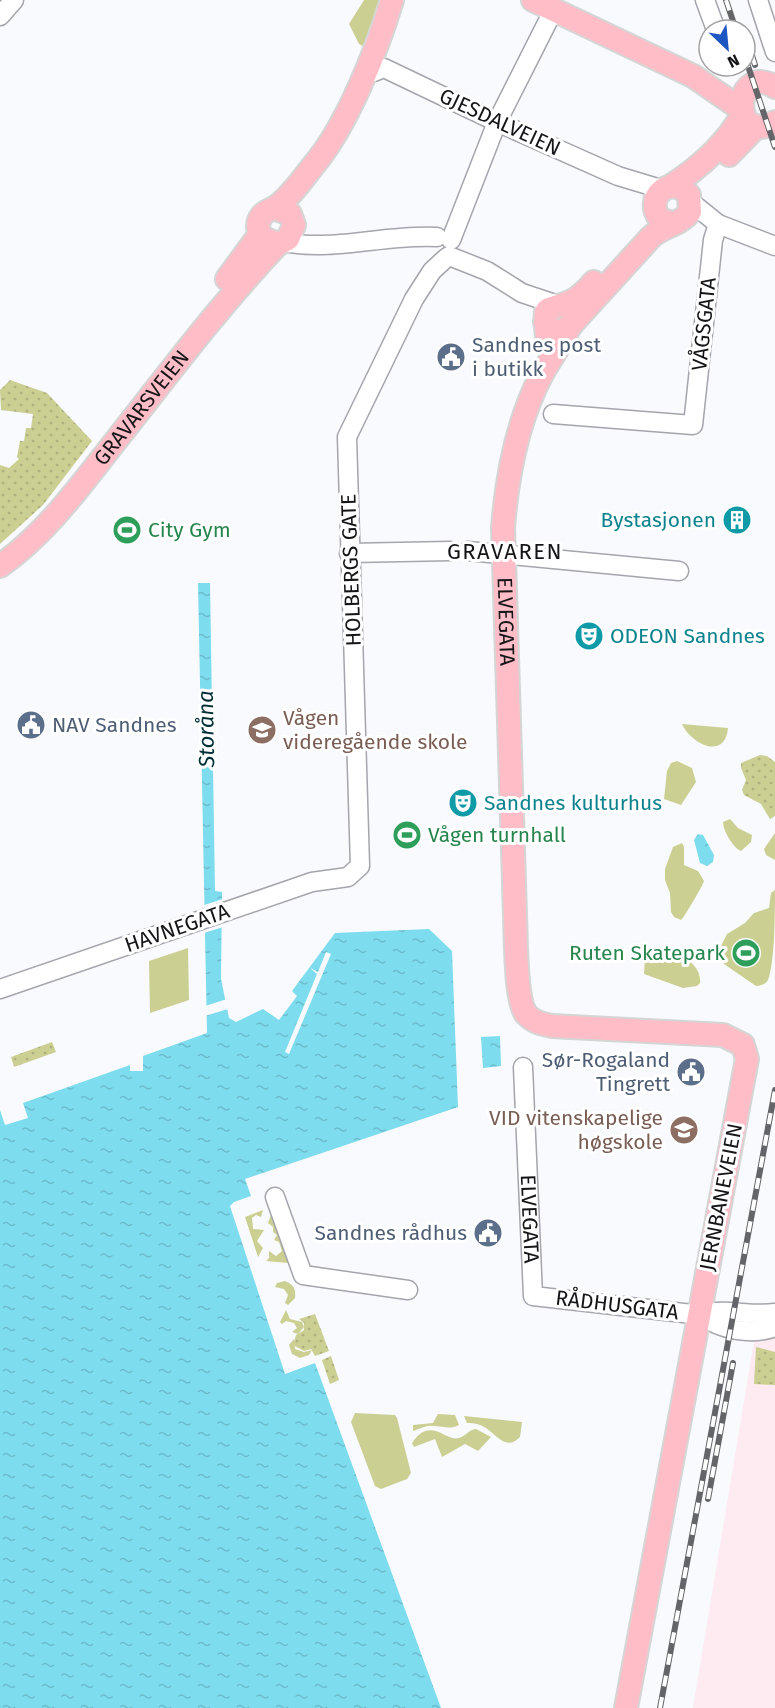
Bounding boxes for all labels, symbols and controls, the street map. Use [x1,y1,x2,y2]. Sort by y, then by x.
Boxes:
north arrow [697,18,757,78]
text: N [724,50,742,72]
street label: GJESDALVEIEN [435,83,565,161]
street label: VÅGSGATA [686,276,722,372]
place label: Sandnes post i butikk [472,332,601,382]
public building icon: Sandnes post i butikk [435,341,467,373]
street label: GRAVARSVEIEN [88,345,195,471]
street label: HOLBERGS GATE [335,493,367,647]
building icon: Bystasjonen [721,504,753,536]
place label: Bystasjonen [601,507,716,533]
sports icon: City Gym [111,514,143,546]
place label: City Gym [148,517,231,543]
district label: GRAVAREN [447,538,563,565]
street label: ELVEGATA [492,577,520,666]
theatre icon: ODEON Sandnes [573,620,605,652]
place label: ODEON Sandnes [610,623,765,649]
water label: Storåna [192,690,220,769]
place label: Vågen videregående skole [283,705,468,755]
public building icon: NAV Sandnes [15,709,47,741]
place label: NAV Sandnes [52,712,177,738]
school or university icon: Vågen videregående skole [246,714,278,746]
theatre icon: Sandnes kulturhus [447,787,479,819]
place label: Sandnes kulturhus [484,790,662,816]
sports icon: Vågen turnhall [391,819,423,851]
place label: Vågen turnhall [428,822,566,848]
street label: HAVNEGATA [121,898,233,958]
sports icon: Ruten Skatepark [730,937,762,969]
place label: Ruten Skatepark [569,940,725,966]
place label: Sør-Rogaland Tingrett [542,1047,670,1097]
public building icon: Sør-Rogaland Tingrett [675,1056,707,1088]
place label: VID vitenskapelige høgskole [489,1105,663,1155]
school or university icon: VID vitenskapelige høgskole [668,1114,700,1146]
street label: JERNBANEVEIEN [694,1121,748,1273]
street label: ELVEGATA [515,1174,545,1264]
public building icon: Sandnes rådhus [472,1217,504,1249]
place label: Sandnes rådhus [314,1220,467,1246]
street label: RÅDHUSGATA [554,1285,680,1325]

